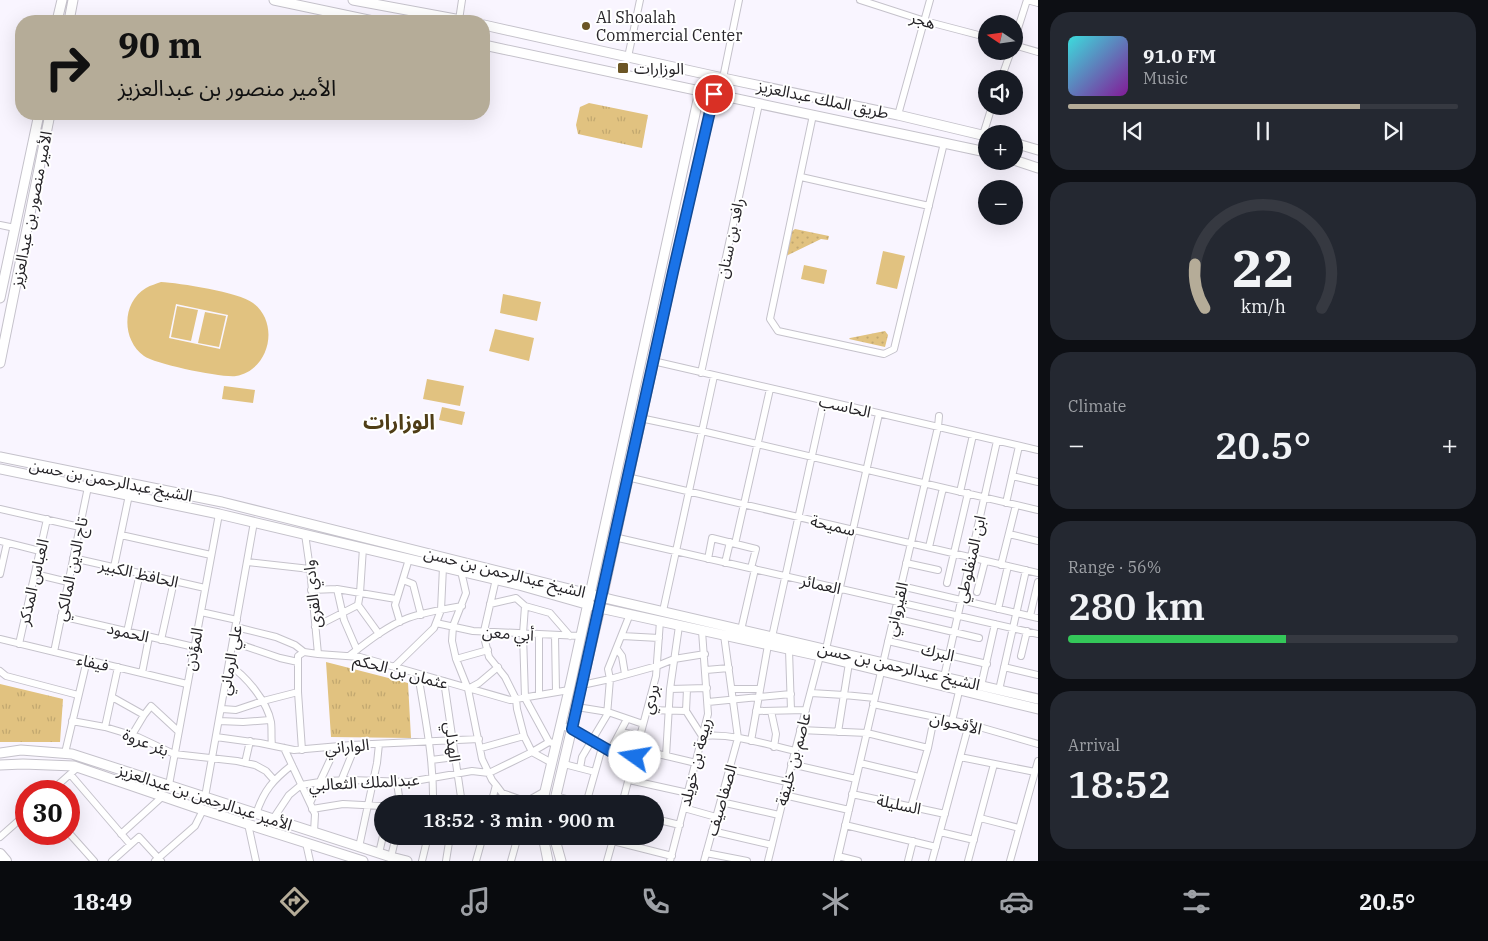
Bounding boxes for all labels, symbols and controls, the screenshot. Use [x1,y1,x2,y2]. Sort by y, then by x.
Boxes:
street label: هجر [907,6,938,33]
place label: Al Shoalah Commercial Center [596,7,742,45]
north arrow [978,15,1022,60]
map controls [978,15,1023,225]
marker: Al Shoalah Commercial Center [580,20,592,32]
text: 90 m [118,22,202,68]
icon: right [35,35,100,100]
text: 91.0 FM [1143,44,1216,68]
place label: الوزارات [634,58,684,78]
marker: الوزارات [616,61,630,75]
text: Music [1143,68,1188,88]
button: sound [978,70,1023,115]
text: الأمير منصور بن عبدالعزيز [118,73,336,102]
pin [693,73,735,115]
street label: طريق الملك عبدالعزيز [754,75,891,124]
icon: arrive [700,80,728,108]
icon: previous [1119,117,1147,145]
icon: pause [1249,117,1277,145]
icon: next [1379,117,1407,145]
button: + [978,125,1023,170]
street label: الأمير منصور بن عبدالعزيز [6,129,56,290]
button: − [978,180,1023,225]
street label: رافد بن سنان [712,196,748,280]
text: 22 [1232,234,1294,301]
text: km/h [1240,295,1286,318]
street label: الحاسب [817,390,873,422]
text: Climate [1068,396,1126,416]
district label: الوزارات [363,407,435,435]
text: 20.5° [1215,420,1311,469]
text: − [1068,426,1085,463]
text: + [1441,426,1458,463]
street label: الشيخ عبدالرحمن بن حسن [27,454,194,509]
street label: سميحة [808,510,858,540]
street label: ابن المنفلوطي [950,513,992,605]
street label: تاج الدين المالكي [50,515,95,624]
street label: العباس المذكر [13,537,53,628]
street label: الشيخ عبدالرحمن بن حسن [421,542,588,605]
street label: الحافظ الكبير [96,554,181,592]
text: Range · 56% [1068,557,1161,577]
street label: وادي القرى [298,558,328,629]
street label: العمائر [798,569,843,598]
street label: القيرواني [880,580,915,639]
text: 280 km [1068,581,1205,630]
street label: الحمود [105,617,151,647]
street label: أبي معن [481,621,535,647]
street label: علي الرماني [214,623,249,697]
street label: المؤذن [179,626,207,672]
street label: الشيخ عبدالرحمن بن حسن [815,638,982,697]
street label: البرك [919,638,957,666]
street label: فيفاء [75,649,111,675]
street label: عثمان بن الحكم [351,649,451,696]
street label: بردي [636,682,666,717]
street label: الأقحوان [928,707,984,739]
street label: عاصم بن خليفة [771,710,818,808]
street label: ربيعة بن خويلد [674,716,716,808]
street label: الهذلي [438,721,465,764]
street label: بئر عروة [120,724,172,760]
position arrow [608,730,660,782]
street label: الواراني [324,734,370,761]
text: Arrival [1068,735,1120,755]
street label: الأمير عبدالرحمن بن عبدالعزيز [114,759,295,835]
text: 18:52 [1068,759,1171,808]
street label: الصفاصيف [701,762,741,838]
street label: عبدالملك الثعالبي [308,769,420,798]
speed limit sign: 30 [15,780,80,845]
street label: السليلة [875,790,923,818]
text: 18:52 · 3 min · 900 m [423,808,615,832]
icon: directions [277,884,312,919]
icon: music [458,884,493,919]
icon: phone [638,884,673,919]
icon: climate [818,884,853,919]
icon: car [999,884,1034,919]
icon: filters [1179,884,1214,919]
text: 18:49 [73,887,132,916]
text: 20.5° [1359,887,1415,916]

